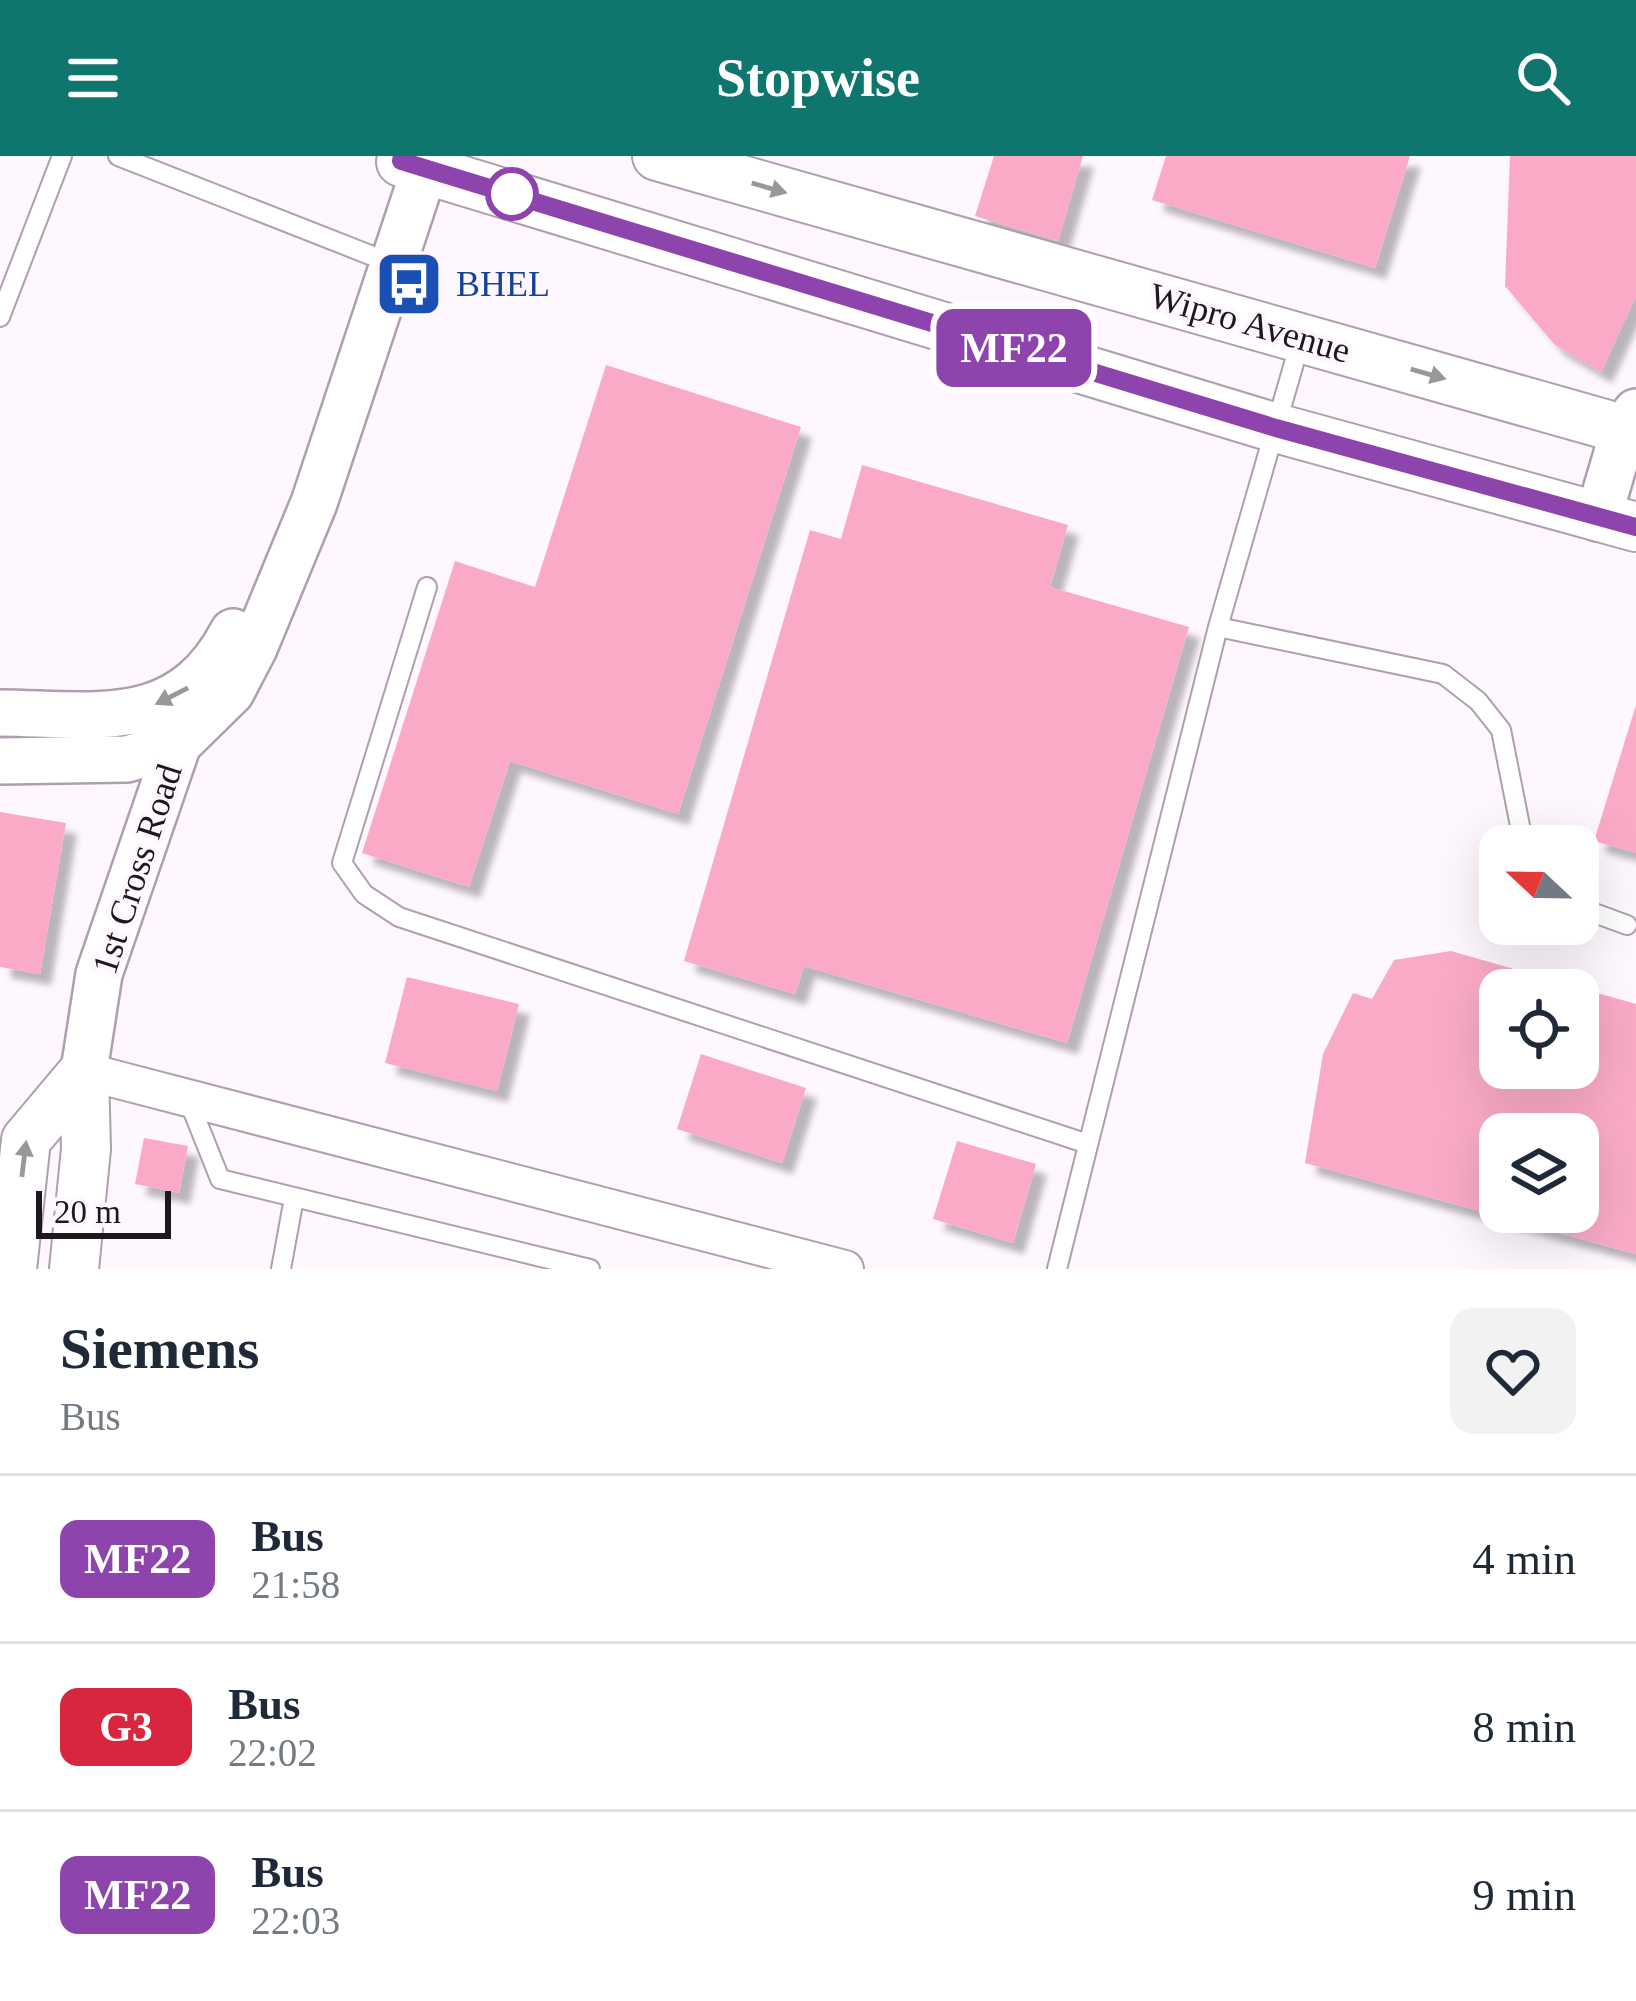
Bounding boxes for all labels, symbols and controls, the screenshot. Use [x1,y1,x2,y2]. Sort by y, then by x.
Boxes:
icon: menu [60,45,126,111]
icon: search [1510,45,1576,111]
text: Stopwise [716,48,920,108]
unlabelled marker [487,169,537,219]
one-way arrow [751,179,788,198]
bus stop icon: BHEL [374,249,444,319]
place label: BHEL [456,264,550,304]
street label: Wipro Avenue [1145,275,1355,371]
line badge: MF22 [930,309,1098,387]
text: MF22 [960,325,1068,371]
one-way arrow [1409,365,1446,384]
one-way arrow [154,686,189,706]
street label: 1st Cross Road [84,759,190,979]
north arrow [1479,825,1599,945]
map controls [1479,825,1599,1233]
button: locate [1479,969,1599,1089]
button: layers [1479,1113,1599,1233]
one-way arrow [15,1140,34,1178]
scale bar [36,1185,171,1238]
text: 20 m [54,1194,121,1230]
button: heart [1450,1308,1576,1434]
text: Siemens [60,1317,260,1380]
text: Bus [60,1395,121,1438]
text: Bus [251,1511,324,1561]
text: 4 min [1472,1534,1576,1584]
text: MF22 [84,1536,191,1582]
text: 21:58 [251,1563,340,1606]
text: Bus [228,1679,301,1729]
text: 8 min [1472,1702,1576,1752]
text: G3 [99,1704,153,1750]
text: 22:02 [228,1731,317,1774]
text: Bus [251,1847,324,1897]
text: 9 min [1472,1870,1576,1920]
text: MF22 [84,1872,191,1918]
text: 22:03 [251,1899,340,1942]

